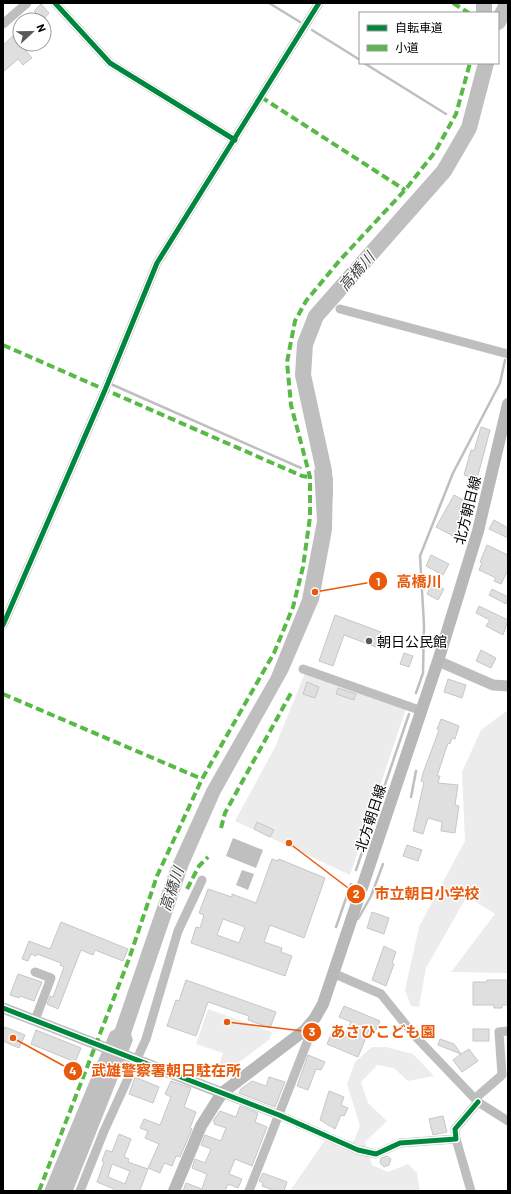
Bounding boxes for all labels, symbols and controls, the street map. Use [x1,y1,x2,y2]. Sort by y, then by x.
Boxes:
north arrow [12,12,52,52]
legend [359,12,499,64]
text: 自転車道 [395,20,443,34]
text: N [34,22,49,34]
text: 小道 [395,40,419,54]
water label: 高橋川 [334,247,379,294]
street label: 北方朝日線 [450,474,484,546]
callout: 高橋川 [368,568,449,595]
text: 高橋川 [396,572,442,590]
text: 1 [376,574,380,588]
place label: 朝日公民館 [377,633,447,650]
marker: 朝日公民館 [364,636,374,646]
street label: 北方朝日線 [351,782,389,854]
water label: 高橋川 [155,863,187,913]
callout: 市立朝日小学校 [346,880,487,907]
text: 市立朝日小学校 [374,884,480,902]
text: 2 [353,886,360,900]
callout: あさひこども園 [302,1019,443,1046]
text: あさひこども園 [330,1022,436,1040]
text: 3 [309,1024,315,1038]
callout: 武雄警察署朝日駐在所 [63,1057,249,1084]
text: 武雄警察署朝日駐在所 [91,1061,241,1079]
text: 4 [69,1063,77,1077]

